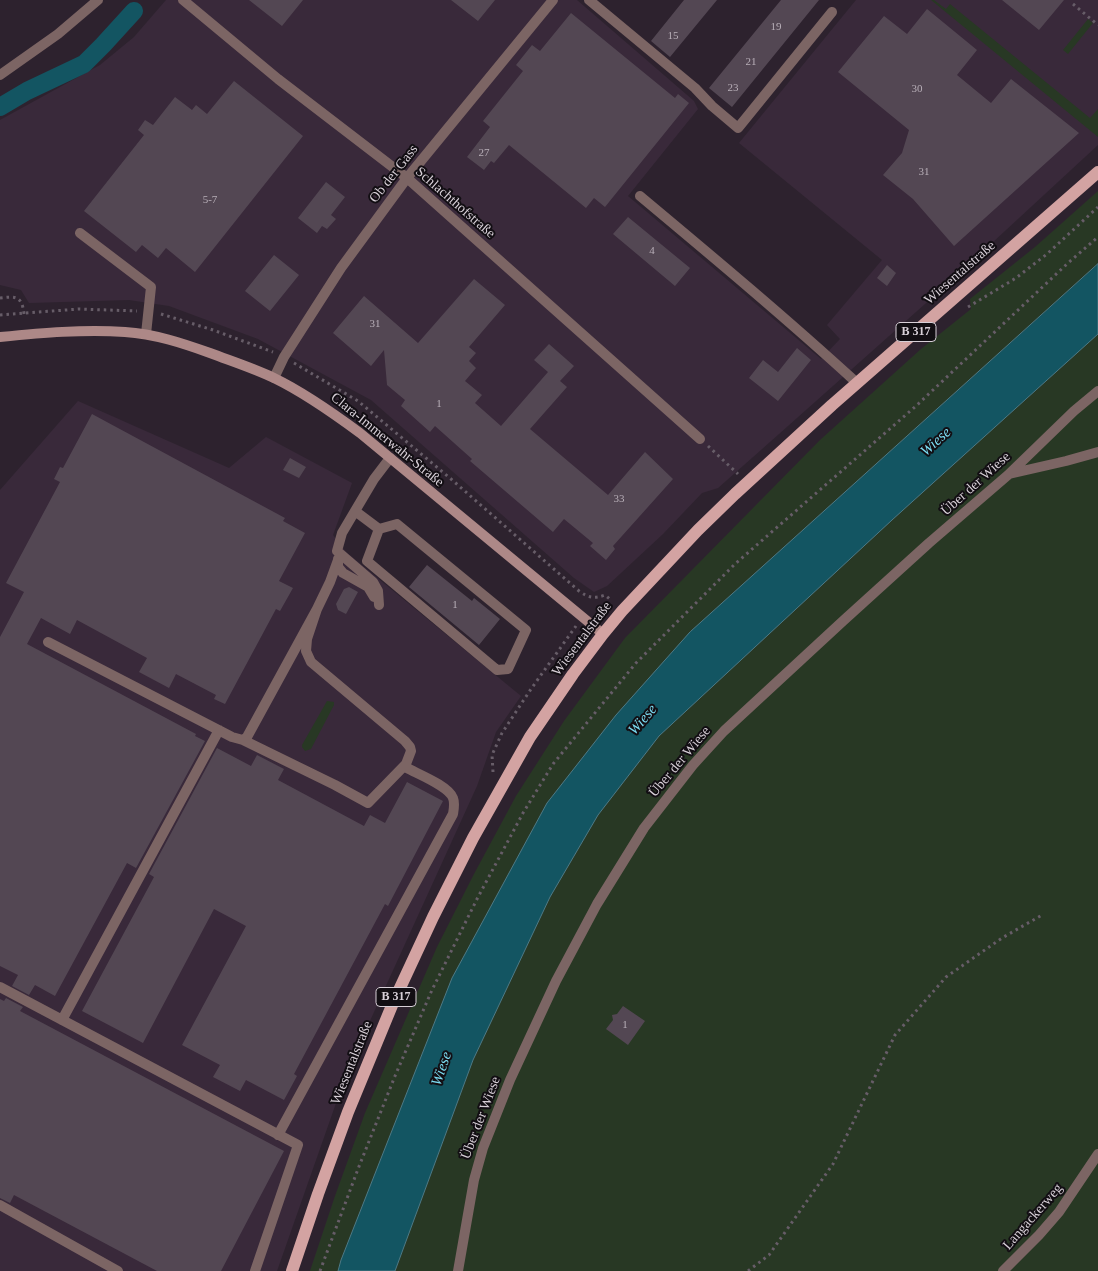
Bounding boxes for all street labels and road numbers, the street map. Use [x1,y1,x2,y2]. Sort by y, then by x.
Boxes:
street label: Ob der Gass [366,142,422,206]
street label: Schlachthofstraße [412,164,498,242]
street label: Wiesentalstraße [921,238,999,308]
road number: B 317 [896,322,936,342]
street label: Clara-Immerwahr-Straße [327,389,447,491]
street label: Über der Wiese [938,449,1014,519]
street label: Wiesentalstraße [549,598,615,680]
street label: Über der Wiese [646,723,714,801]
road number: B 317 [376,988,416,1006]
street label: Wiesentalstraße [328,1019,376,1107]
street label: Über der Wiese [458,1074,504,1162]
street label: Langackerweg [1000,1180,1066,1254]

